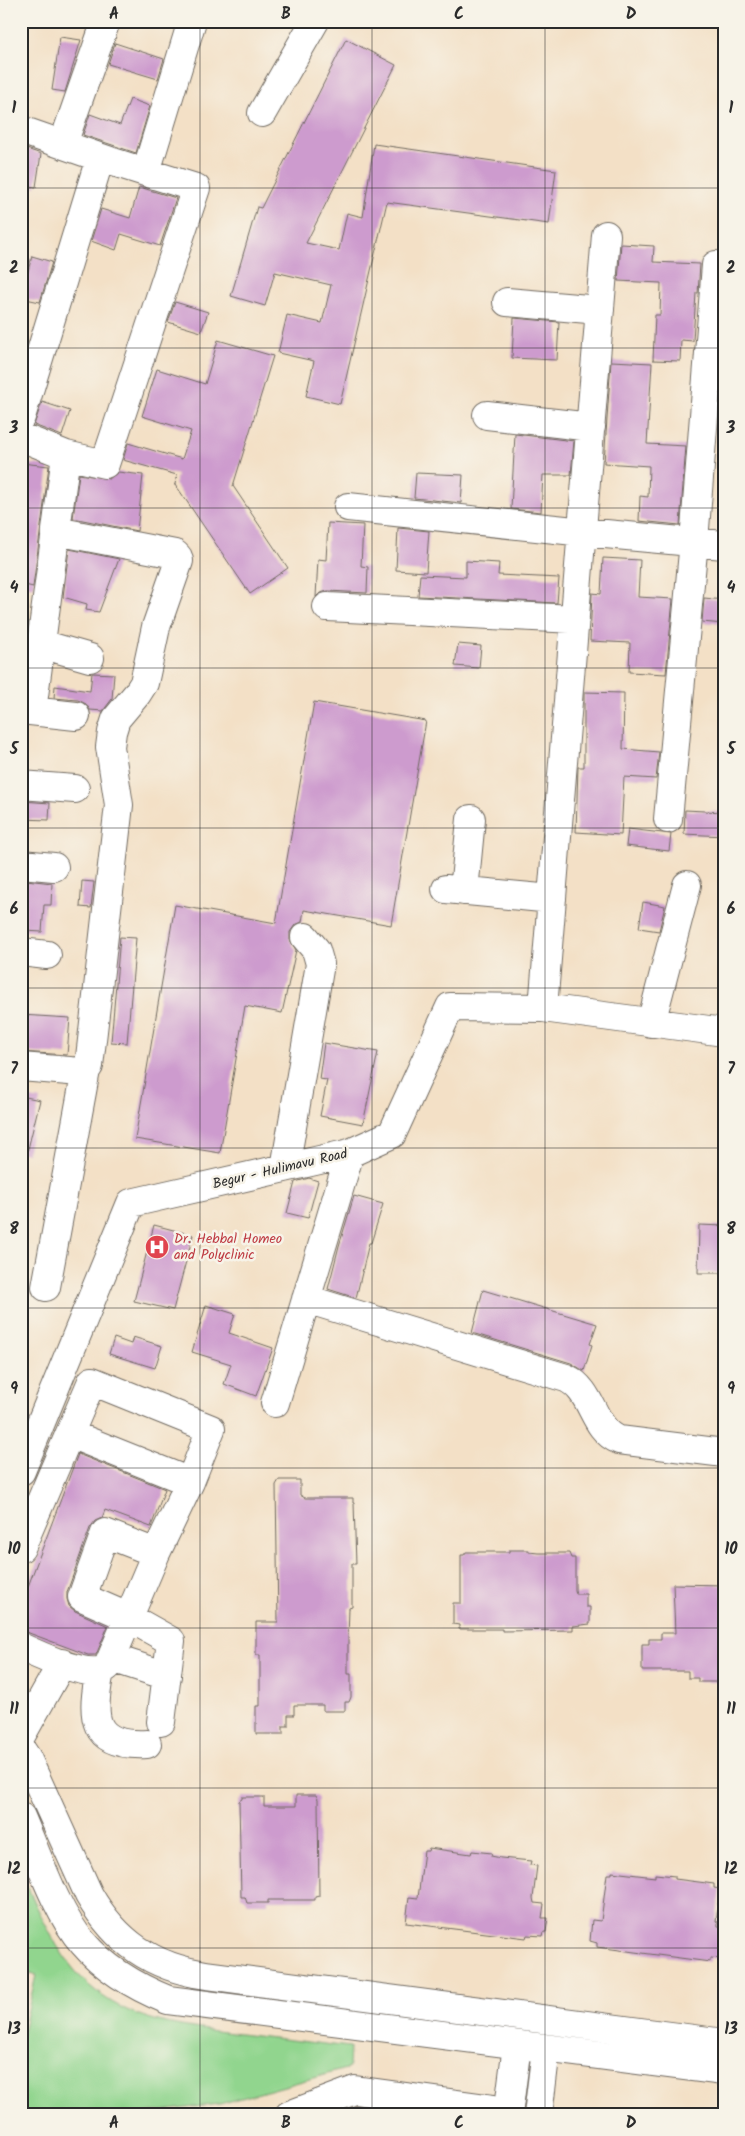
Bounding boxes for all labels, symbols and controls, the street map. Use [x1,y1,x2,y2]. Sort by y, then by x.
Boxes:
text: A [109,2,119,27]
text: B [281,2,291,27]
text: C [454,2,464,27]
text: D [626,2,637,27]
text: 1 [12,96,17,121]
text: 1 [729,96,734,121]
text: 2 [9,256,19,281]
text: 2 [726,256,736,281]
text: 3 [9,416,19,441]
text: 3 [726,416,736,441]
text: 4 [10,576,19,601]
text: 4 [727,576,736,601]
text: 5 [9,737,20,762]
text: 5 [726,737,737,762]
text: 6 [10,897,19,922]
text: 6 [727,897,736,922]
text: 7 [10,1057,18,1082]
text: 7 [727,1057,735,1082]
street label: Begur - Hulimavu Road [210,1143,351,1195]
text: 8 [9,1217,19,1242]
text: 8 [726,1217,736,1242]
place label: Dr. Hebbal Homeo and Polyclinic [174,1228,282,1266]
hospital icon: Dr. Hebbal Homeo and Polyclinic [144,1234,170,1260]
text: 9 [10,1377,18,1402]
text: 9 [727,1377,735,1402]
text: 10 [7,1537,21,1562]
text: 10 [724,1537,738,1562]
text: 11 [9,1697,19,1722]
text: 11 [726,1697,736,1722]
text: 12 [7,1857,21,1882]
text: 12 [724,1857,738,1882]
text: 13 [7,2017,21,2042]
text: 13 [724,2017,738,2042]
text: A [109,2111,119,2136]
text: B [281,2111,291,2136]
text: C [454,2111,464,2136]
text: D [626,2111,637,2136]

